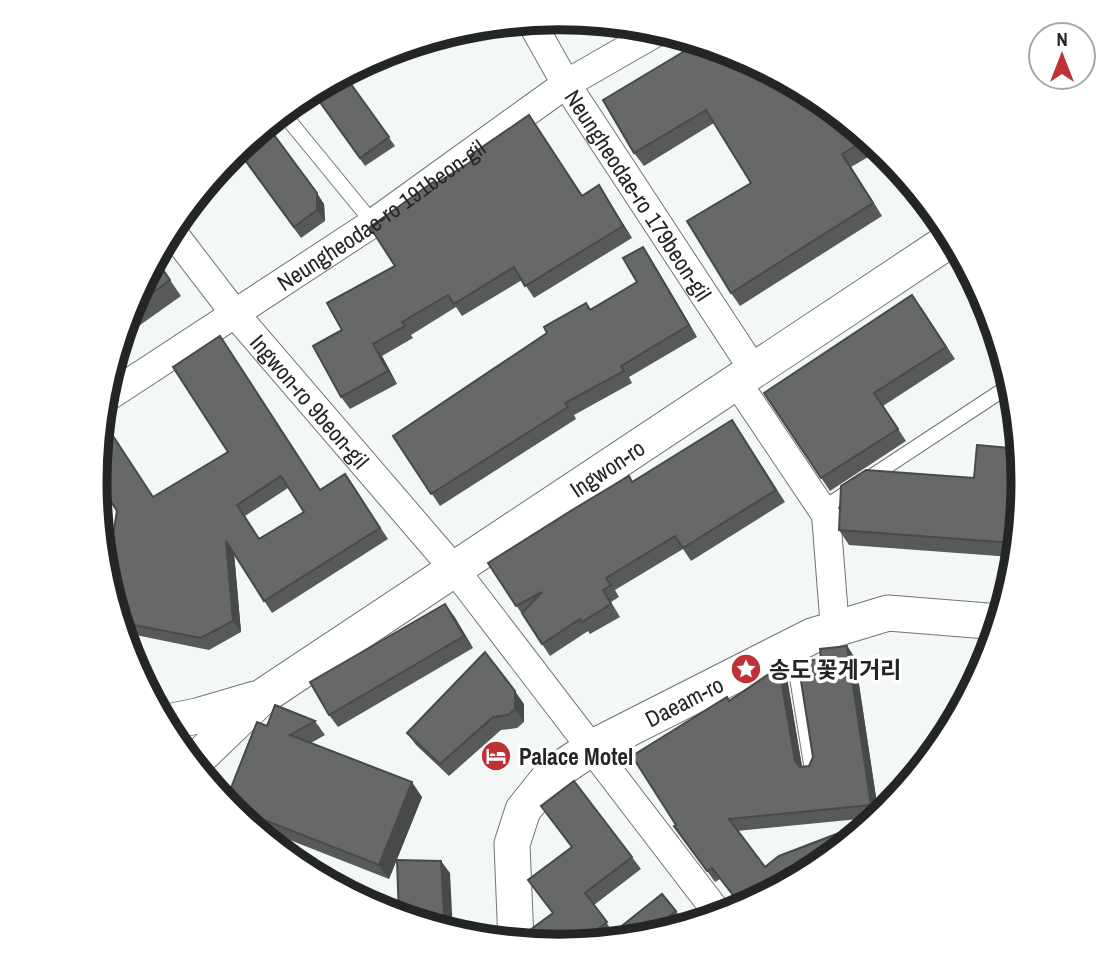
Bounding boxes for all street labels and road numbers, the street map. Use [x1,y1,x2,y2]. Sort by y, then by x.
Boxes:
street label: Neungheodae-ro 179beon-gil [558,83,719,306]
street label: Neungheodae-ro 191beon-gil [271,132,491,297]
street label: Ingwon-ro 9beon-gil [244,327,376,475]
street label: Ingwon-ro [563,432,650,504]
street label: Daeam-ro [639,668,728,734]

